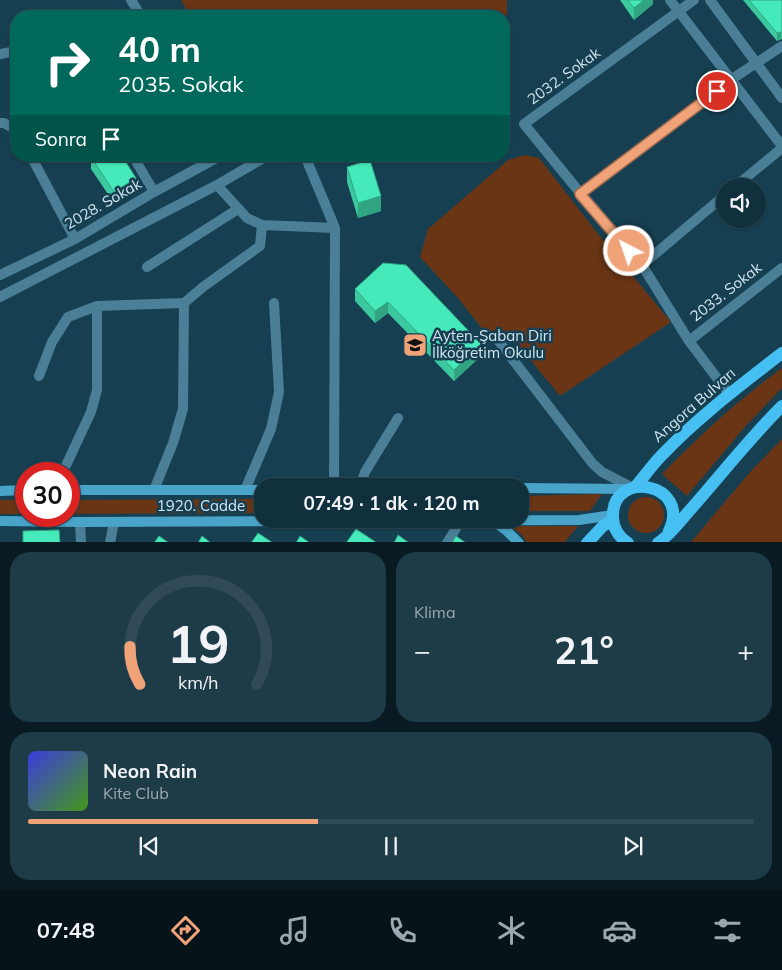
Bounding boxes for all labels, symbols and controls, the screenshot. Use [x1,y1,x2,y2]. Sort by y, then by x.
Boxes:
text: 40 m [118,27,201,71]
icon: right [35,30,100,95]
street label: 2032. Sokak [523,43,604,108]
text: 2035. Sokak [118,70,244,98]
pin [696,70,738,112]
icon: arrive [703,77,731,105]
icon: arrive [97,125,125,153]
text: Sonra [35,127,87,151]
street label: 2028. Sokak [61,174,145,233]
map controls [716,178,766,228]
button: sound [716,178,766,228]
position arrow [602,224,654,276]
street label: 2033. Sokak [686,258,765,325]
place label: Ayten-Şaban Diri İlköğretim Okulu [432,326,552,362]
school or university icon: Ayten-Şaban Diri İlköğretim Okulu [402,332,428,358]
street label: Angora Bulvarı [648,363,739,446]
speed limit sign: 30 [15,462,80,527]
text: 07:49 · 1 dk · 120 m [303,491,480,515]
street label: 1920. Cadde [157,496,245,515]
text: Klima [414,602,456,622]
text: 19 [167,611,229,676]
text: 21° [554,626,614,674]
text: − [414,633,431,668]
text: + [737,633,754,668]
text: km/h [178,671,218,693]
text: Neon Rain [103,759,197,783]
text: Kite Club [103,783,169,803]
icon: previous [135,832,163,860]
icon: pause [377,832,405,860]
icon: next [619,832,647,860]
icon: directions [168,913,203,948]
icon: music [277,913,312,948]
icon: phone [385,913,420,948]
icon: climate [494,913,529,948]
icon: car [602,913,637,948]
icon: filters [710,913,745,948]
text: 07:48 [37,916,95,944]

